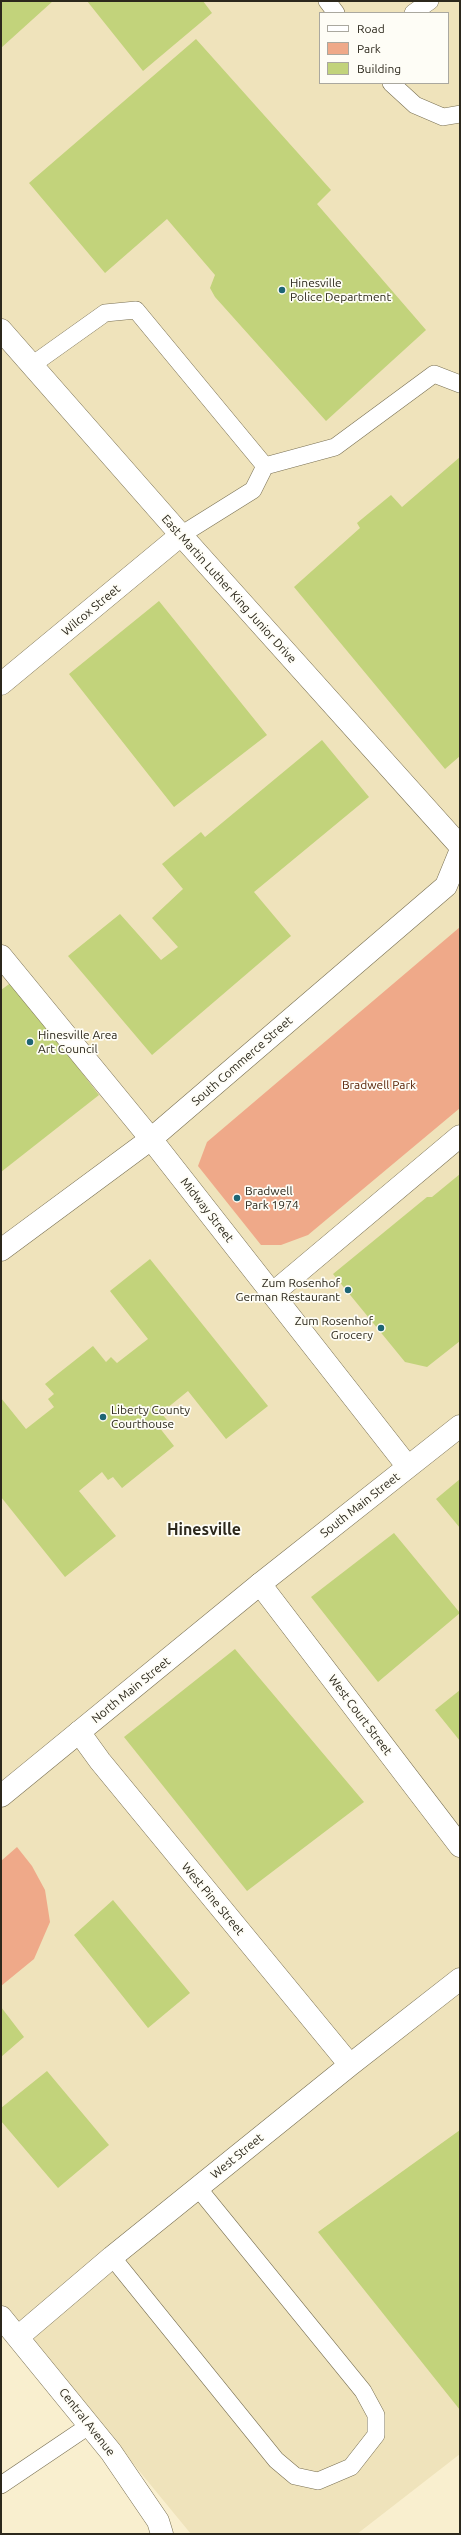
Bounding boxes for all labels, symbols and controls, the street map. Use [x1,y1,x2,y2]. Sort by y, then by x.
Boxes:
legend [319,12,449,84]
text: Road [357,22,385,35]
text: Park [357,42,381,55]
text: Building [357,62,401,75]
place label: Hinesville Police Department [290,276,391,304]
marker: Hinesville Police Department [277,285,287,295]
street label: East Martin Luther King Junior Drive [159,512,299,666]
street label: Wilcox Street [59,581,123,639]
street label: South Commerce Street [189,1013,295,1109]
place label: Hinesville Area Art Council [38,1028,118,1056]
marker: Hinesville Area Art Council [25,1037,35,1047]
park label: Bradwell Park [342,1078,416,1092]
street label: Midway Street [177,1175,237,1245]
place label: Bradwell Park 1974 [245,1184,299,1212]
marker: Bradwell Park 1974 [232,1193,242,1203]
place label: Zum Rosenhof German Restaurant [235,1276,340,1304]
marker: Zum Rosenhof German Restaurant [343,1285,353,1295]
place label: Zum Rosenhof Grocery [295,1314,373,1342]
marker: Zum Rosenhof Grocery [376,1323,386,1333]
place label: Liberty County Courthouse [111,1403,190,1431]
marker: Liberty County Courthouse [98,1412,108,1422]
street label: South Main Street [317,1469,403,1541]
district label: Hinesville [167,1520,241,1540]
street label: North Main Street [89,1654,173,1726]
street label: West Court Street [325,1672,395,1758]
street label: West Pine Street [179,1860,247,1938]
street label: West Street [208,2130,266,2182]
street label: Central Avenue [56,2385,118,2459]

